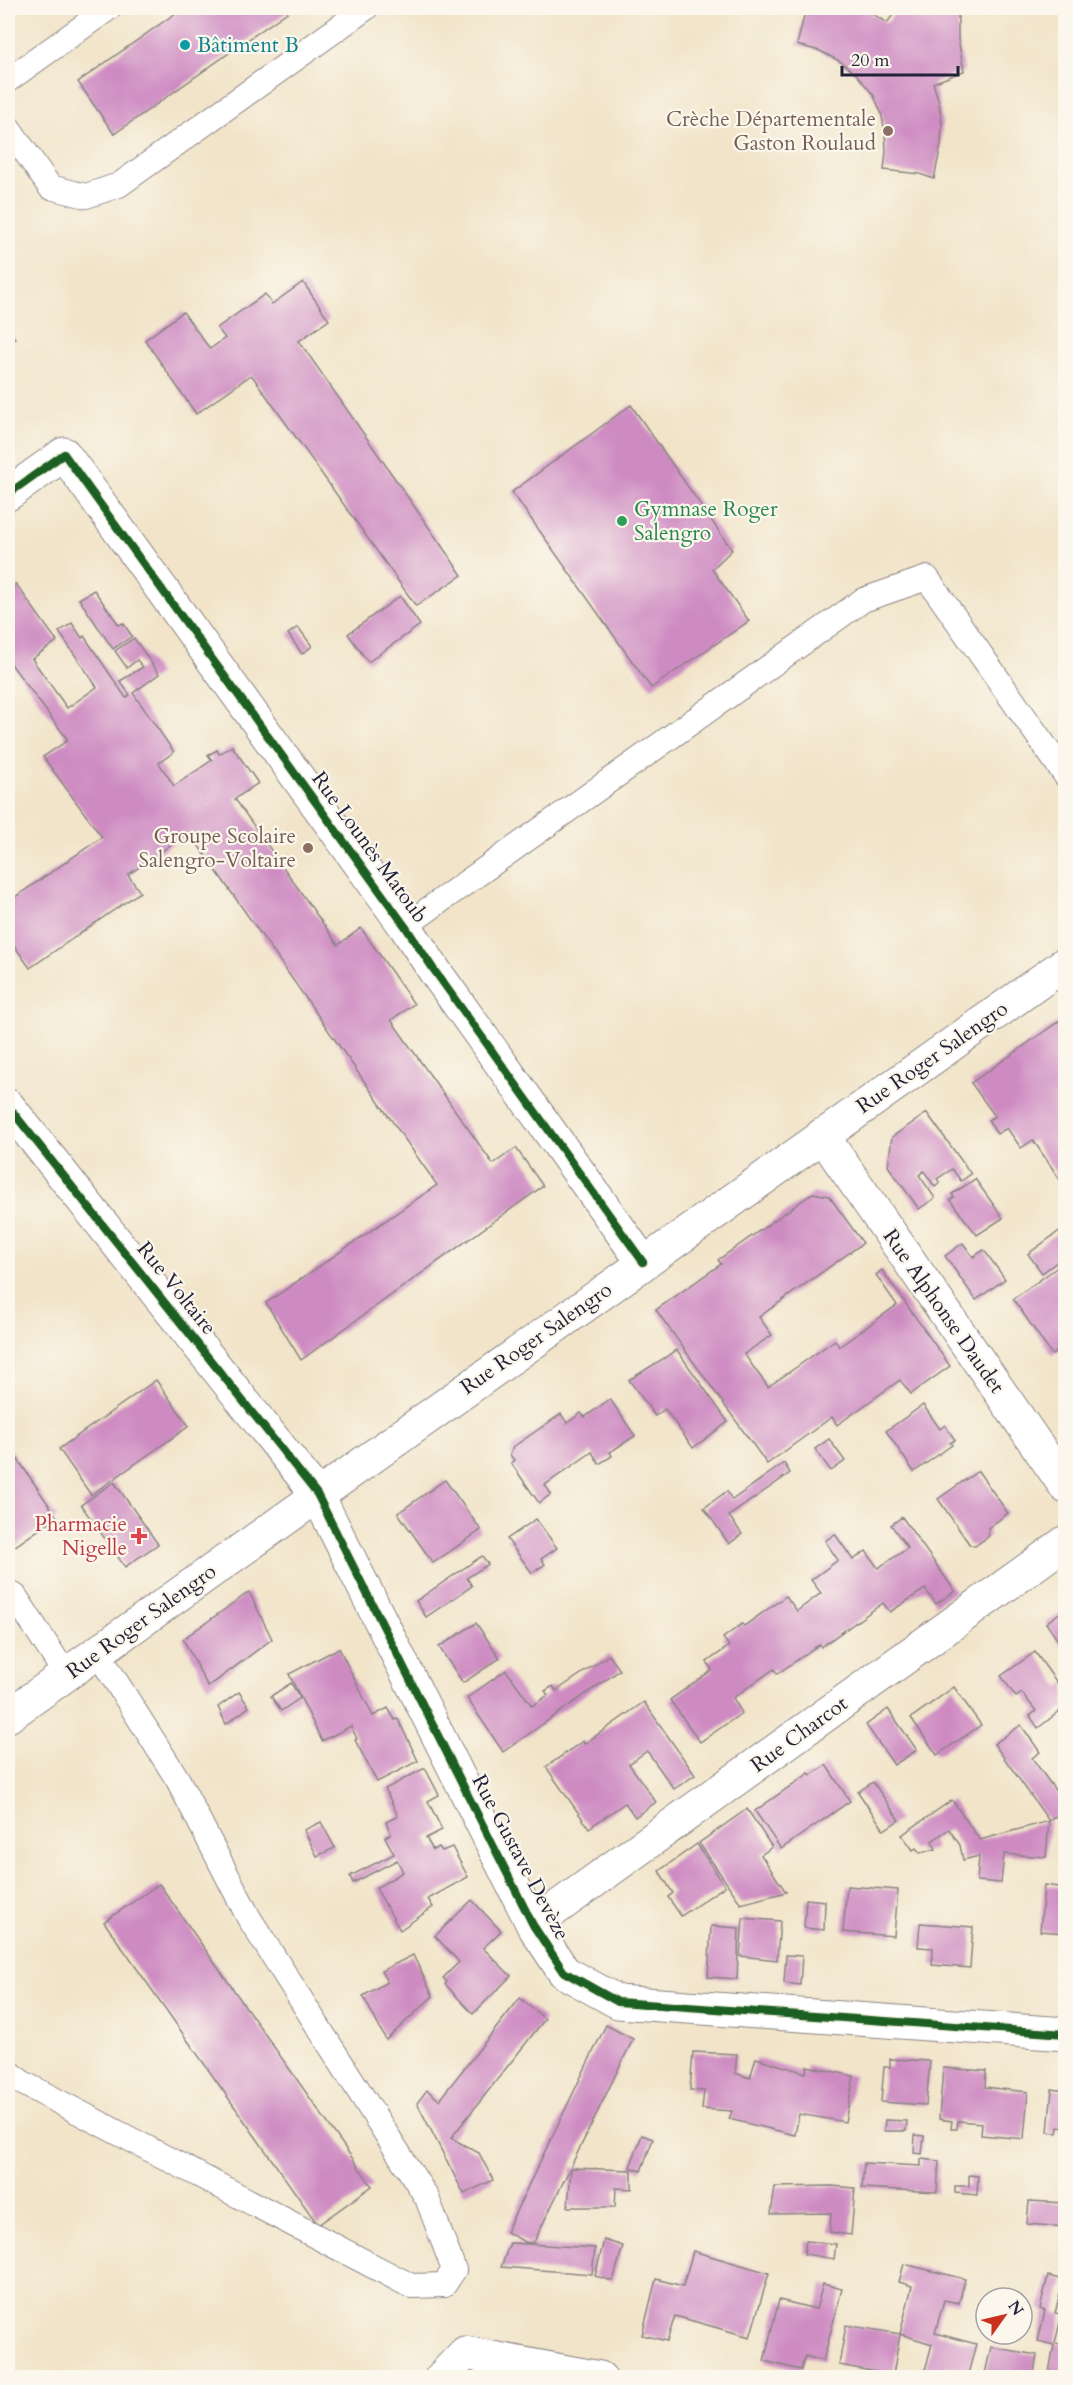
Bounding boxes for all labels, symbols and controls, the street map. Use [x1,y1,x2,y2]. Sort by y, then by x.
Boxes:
place label: Bâtiment B [197,31,299,60]
marker: Bâtiment B [178,38,192,52]
scale bar [842,39,958,77]
text: 20 m [851,48,890,73]
place label: Crèche Départementale Gaston Roulaud [666,105,876,158]
marker: Crèche Départementale Gaston Roulaud [881,124,895,138]
place label: Gymnase Roger Salengro [634,495,778,548]
marker: Gymnase Roger Salengro [615,514,629,528]
street label: Rue Lounès Matoub [305,766,434,929]
place label: Groupe Scolaire Salengro-Voltaire [139,822,296,875]
marker: Groupe Scolaire Salengro-Voltaire [301,841,315,855]
street label: Rue Roger Salengro [851,994,1014,1121]
street label: Rue Alphonse Daudet [876,1223,1012,1400]
street label: Rue Voltaire [130,1236,223,1341]
street label: Rue Roger Salengro [455,1275,618,1402]
place label: Pharmacie Nigelle [34,1510,127,1563]
marker: Pharmacie Nigelle [132,1529,146,1543]
street label: Rue Roger Salengro [60,1557,222,1686]
street label: Rue Charcot [745,1689,854,1779]
street label: Rue Gustave Devèze [465,1769,576,1945]
north arrow [974,2286,1034,2346]
text: N [1003,2296,1029,2320]

